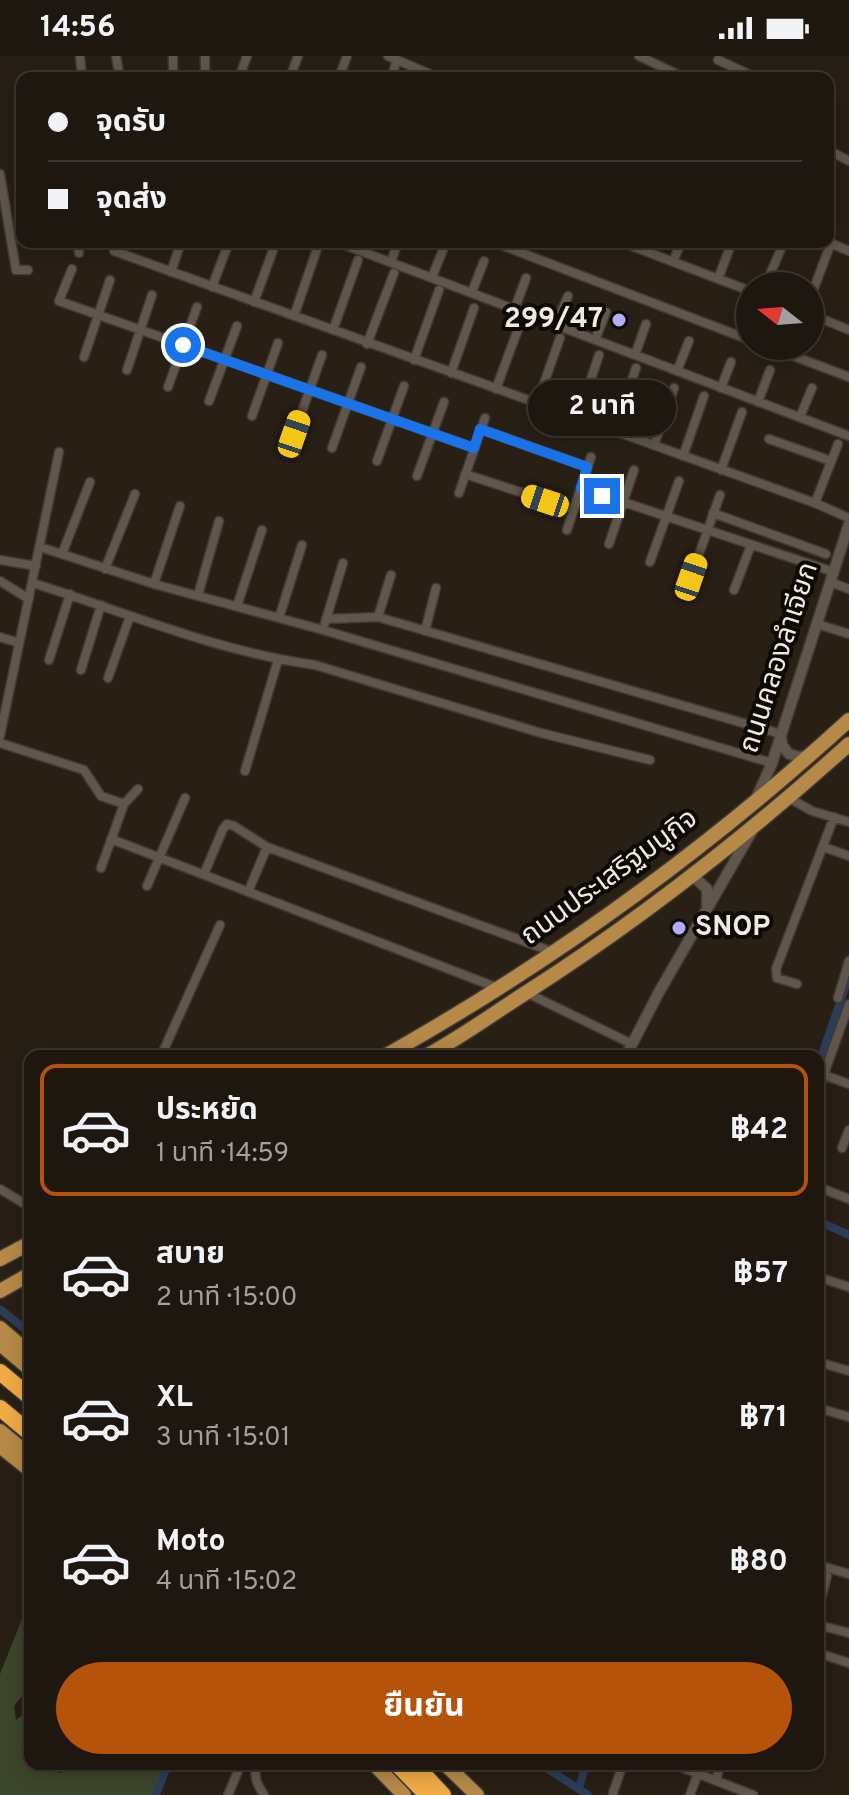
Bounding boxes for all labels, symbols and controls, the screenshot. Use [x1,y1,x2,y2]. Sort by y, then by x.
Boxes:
text: 14:56 [40,10,115,47]
text: จุดรับ [96,105,166,142]
text: จุดส่ง [96,182,167,219]
north arrow [736,272,824,360]
map controls [736,272,824,360]
place label: 299/47 [504,302,603,338]
marker: 299/47 [610,311,628,329]
route start [165,327,201,363]
callout: 2 นาที [528,380,676,436]
text: 2 นาที [568,391,636,424]
car [275,407,313,461]
route end [584,478,620,514]
car [518,482,572,520]
car [672,550,710,604]
street label: ถนนคลองลำเจียก [732,558,828,758]
street label: ถนนประเสริฐมนูกิจ [514,802,706,954]
place label: SNOP [695,910,770,946]
marker: SNOP [670,919,688,937]
text: ประหยัด [156,1093,258,1130]
icon: car [60,1094,132,1166]
text: ฿42 [730,1112,788,1149]
text: 1 นาที · 14:59 [156,1138,289,1171]
text: สบาย [156,1237,225,1274]
icon: car [60,1238,132,1310]
text: ฿57 [733,1256,788,1293]
text: 2 นาที · 15:00 [156,1282,297,1315]
text: XL [156,1380,193,1417]
icon: car [60,1382,132,1454]
text: ฿71 [739,1400,788,1437]
text: 3 นาที · 15:01 [156,1422,290,1455]
text: Moto [156,1524,226,1561]
icon: car [60,1526,132,1598]
text: ฿80 [729,1544,788,1581]
text: 4 นาที · 15:02 [156,1566,297,1599]
button: ยืนยัน [56,1662,792,1754]

